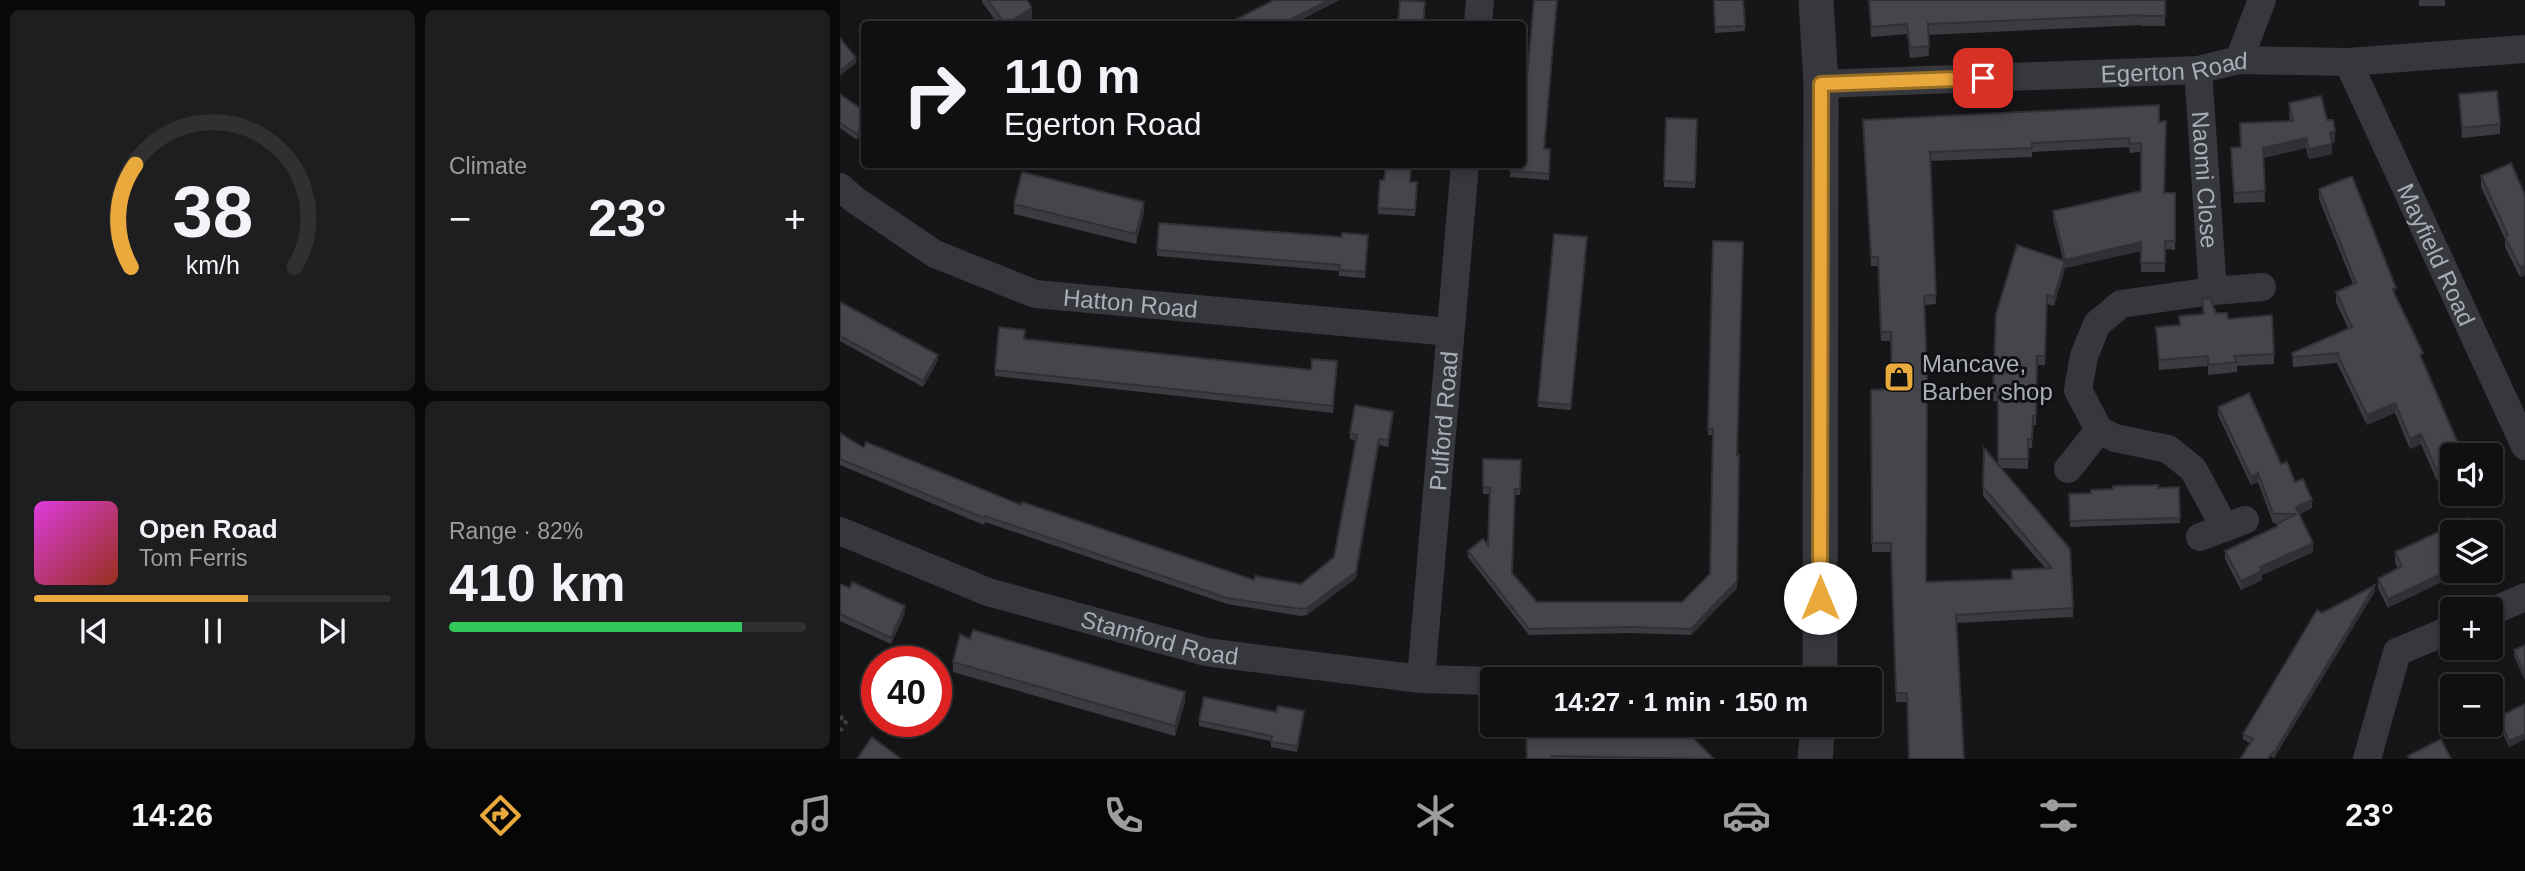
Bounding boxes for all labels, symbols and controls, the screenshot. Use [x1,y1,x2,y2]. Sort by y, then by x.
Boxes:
street label: Egerton Road [2100,46,2248,87]
pin [1953,48,2013,108]
icon: right [889,49,980,140]
text: 110 m [1004,49,1140,103]
icon: arrive [1964,59,2002,97]
text: Egerton Road [1004,106,1201,142]
street label: Naomi Close [2187,110,2224,249]
text: Climate [449,153,527,179]
text: 38 [172,171,253,252]
street label: Mayfield Road [2392,179,2481,330]
text: 23° [588,189,667,247]
text: − [449,198,471,240]
text: + [784,198,806,240]
text: km/h [185,250,240,278]
street label: Hatton Road [1062,283,1199,322]
street label: Pulford Road [1424,350,1462,492]
place label: Mancave, Barber shop [1922,350,2053,405]
shop icon: Mancave, Barber shop [1882,360,1916,394]
map controls [2440,443,2503,737]
button: sound [2440,443,2503,506]
text: Open Road [139,514,278,544]
text: Range · 82% [449,518,583,544]
button: layers [2440,520,2503,583]
text: Tom Ferris [139,545,248,571]
text: 410 km [449,554,625,612]
position arrow [1783,561,1857,635]
button: + [2440,597,2503,660]
street label: Stamford Road [1078,605,1240,669]
icon: previous [75,612,113,650]
icon: pause [194,612,232,650]
icon: next [313,612,351,650]
speed limit sign: 40 [861,646,952,737]
button: − [2440,674,2503,737]
text: 14:27 · 1 min · 150 m [1554,687,1808,717]
icon: directions [476,791,525,840]
icon: music [787,791,836,840]
icon: phone [1099,791,1148,840]
icon: climate [1411,791,1460,840]
icon: car [1722,791,1771,840]
icon: filters [2034,791,2083,840]
text: 14:26 [131,797,213,833]
text: 23° [2345,797,2394,833]

